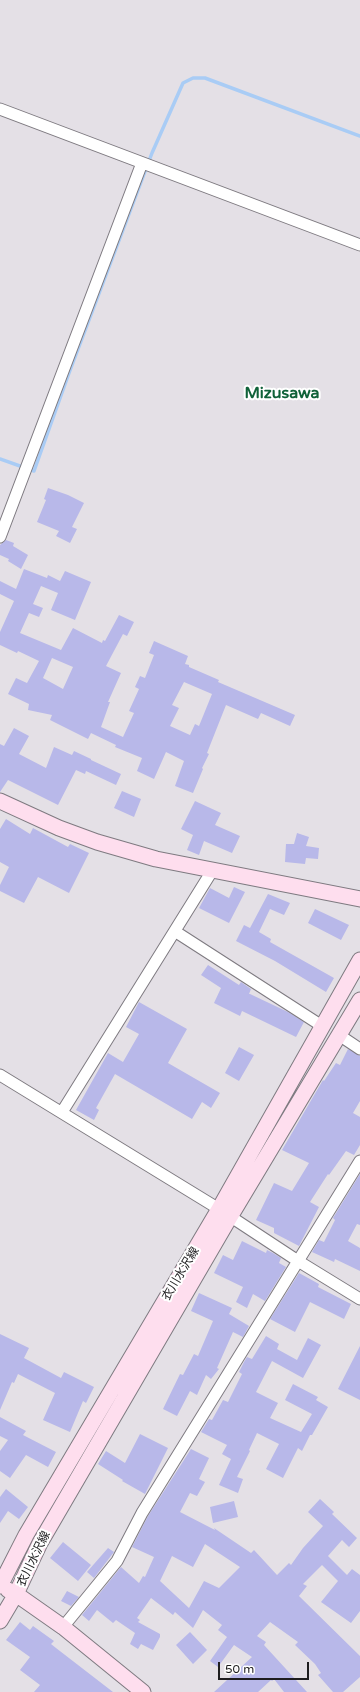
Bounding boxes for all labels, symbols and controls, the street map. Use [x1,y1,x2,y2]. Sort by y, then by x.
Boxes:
district label: Mizusawa [244,384,320,404]
street label: 衣川水沢線 [159,1245,203,1303]
street label: 衣川水沢線 [14,1529,54,1589]
scale bar [220,1654,311,1680]
text: 50 m [225,1662,254,1676]

